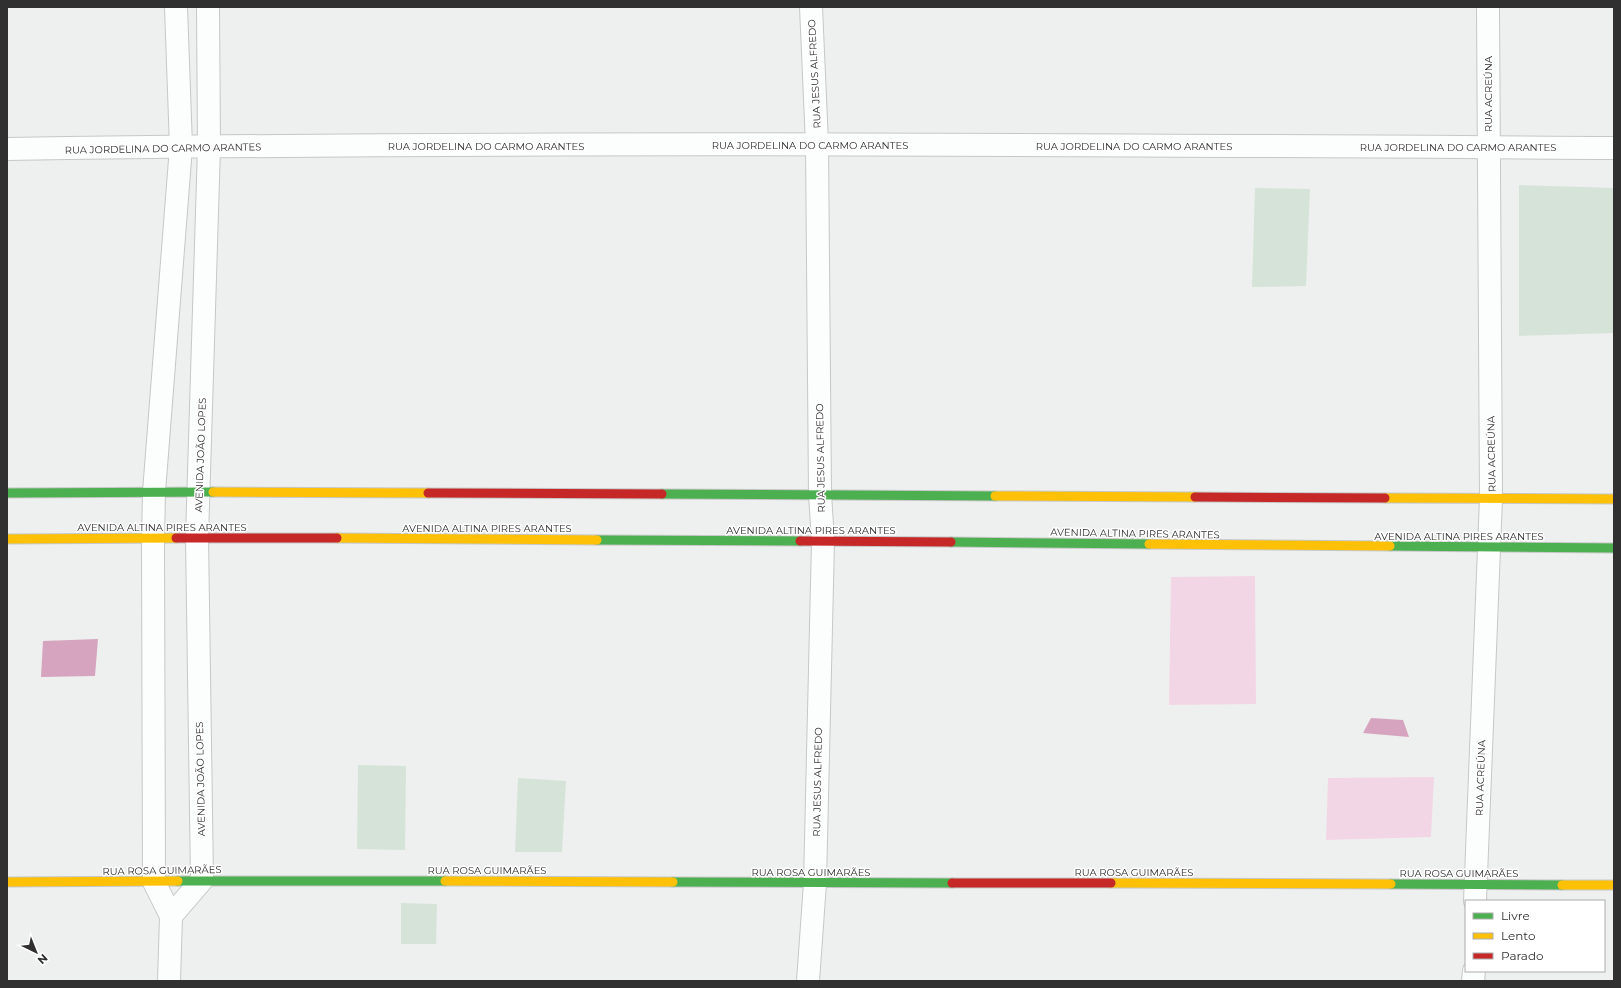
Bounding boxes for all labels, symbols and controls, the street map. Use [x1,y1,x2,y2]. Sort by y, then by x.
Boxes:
street label: RUA JESUS ALFREDO [805,19,824,129]
street label: RUA ACREÚNA [1482,55,1495,132]
street label: RUA JORDELINA DO CARMO ARANTES [712,139,908,152]
street label: RUA JORDELINA DO CARMO ARANTES [65,140,261,157]
street label: RUA JORDELINA DO CARMO ARANTES [388,140,584,153]
street label: RUA JORDELINA DO CARMO ARANTES [1036,140,1232,153]
street label: RUA JORDELINA DO CARMO ARANTES [1360,141,1556,154]
street label: AVENIDA JOÃO LOPES [192,397,209,513]
street label: RUA JESUS ALFREDO [813,403,828,513]
street label: RUA ACREÚNA [1484,415,1499,492]
street label: AVENIDA ALTINA PIRES ARANTES [77,521,247,534]
street label: AVENIDA ALTINA PIRES ARANTES [402,522,572,535]
street label: AVENIDA ALTINA PIRES ARANTES [726,524,896,537]
street label: AVENIDA ALTINA PIRES ARANTES [1050,526,1220,541]
street label: AVENIDA ALTINA PIRES ARANTES [1374,530,1544,543]
street label: AVENIDA JOÃO LOPES [193,721,208,837]
street label: RUA JESUS ALFREDO [810,727,825,837]
street label: RUA ACREÚNA [1473,739,1488,816]
street label: RUA ROSA GUIMARÃES [102,863,222,878]
street label: RUA ROSA GUIMARÃES [428,864,546,877]
street label: RUA ROSA GUIMARÃES [752,866,870,879]
street label: RUA ROSA GUIMARÃES [1075,866,1193,879]
street label: RUA ROSA GUIMARÃES [1400,867,1518,880]
legend [1465,900,1605,972]
text: Livre [1501,908,1530,923]
text: Lento [1501,928,1536,943]
north arrow [16,932,56,972]
text: Parado [1501,948,1544,963]
text: N [35,951,51,967]

